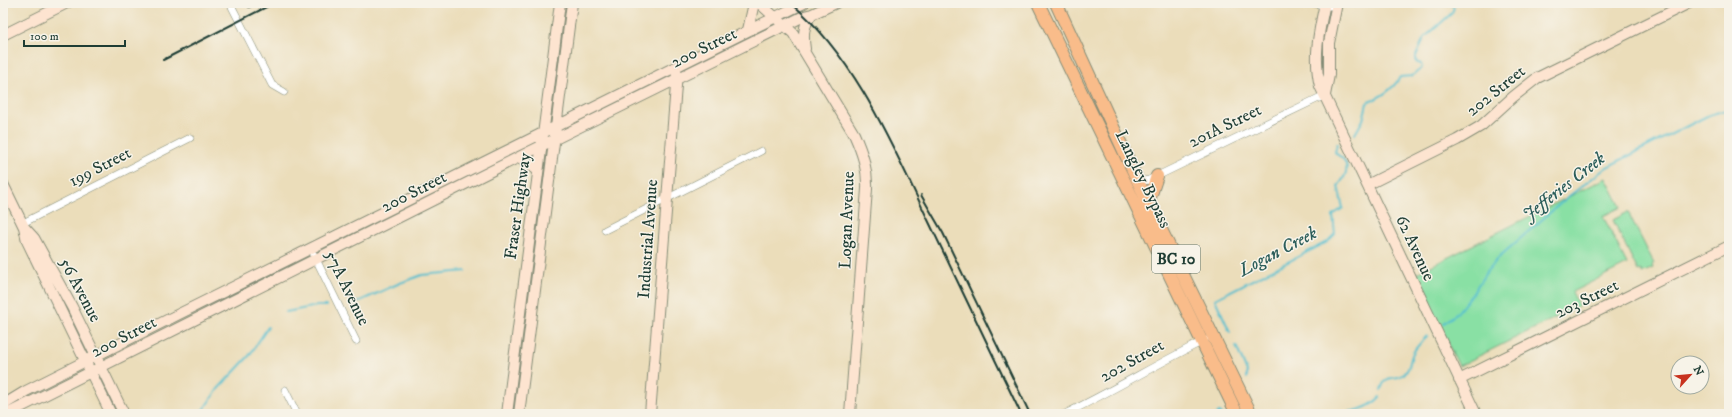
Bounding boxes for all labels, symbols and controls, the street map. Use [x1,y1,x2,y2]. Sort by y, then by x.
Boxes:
scale bar [24,22,125,48]
street label: 200 Street [667,22,741,73]
text: 100 m [30,29,59,44]
street label: 202 Street [1462,60,1530,121]
street label: 201A Street [1185,99,1266,153]
street label: Langley Bypass [1110,126,1176,232]
street label: 199 Street [65,142,135,192]
water label: Jefferies Creek [1518,147,1610,226]
street label: Fraser Highway [500,150,537,261]
street label: 200 Street [378,166,451,218]
street label: Logan Avenue [834,171,860,269]
street label: Industrial Avenue [633,179,663,299]
street label: 62 Avenue [1390,212,1440,284]
water label: Logan Creek [1234,222,1321,282]
road number: BC 10 [1152,245,1200,273]
street label: 57A Avenue [319,247,375,329]
street label: 56 Avenue [54,254,106,326]
street label: 203 Street [1552,274,1623,324]
street label: 200 Street [88,311,161,363]
street label: 202 Street [1096,334,1168,388]
north arrow [1670,355,1710,395]
text: N [1690,364,1706,378]

